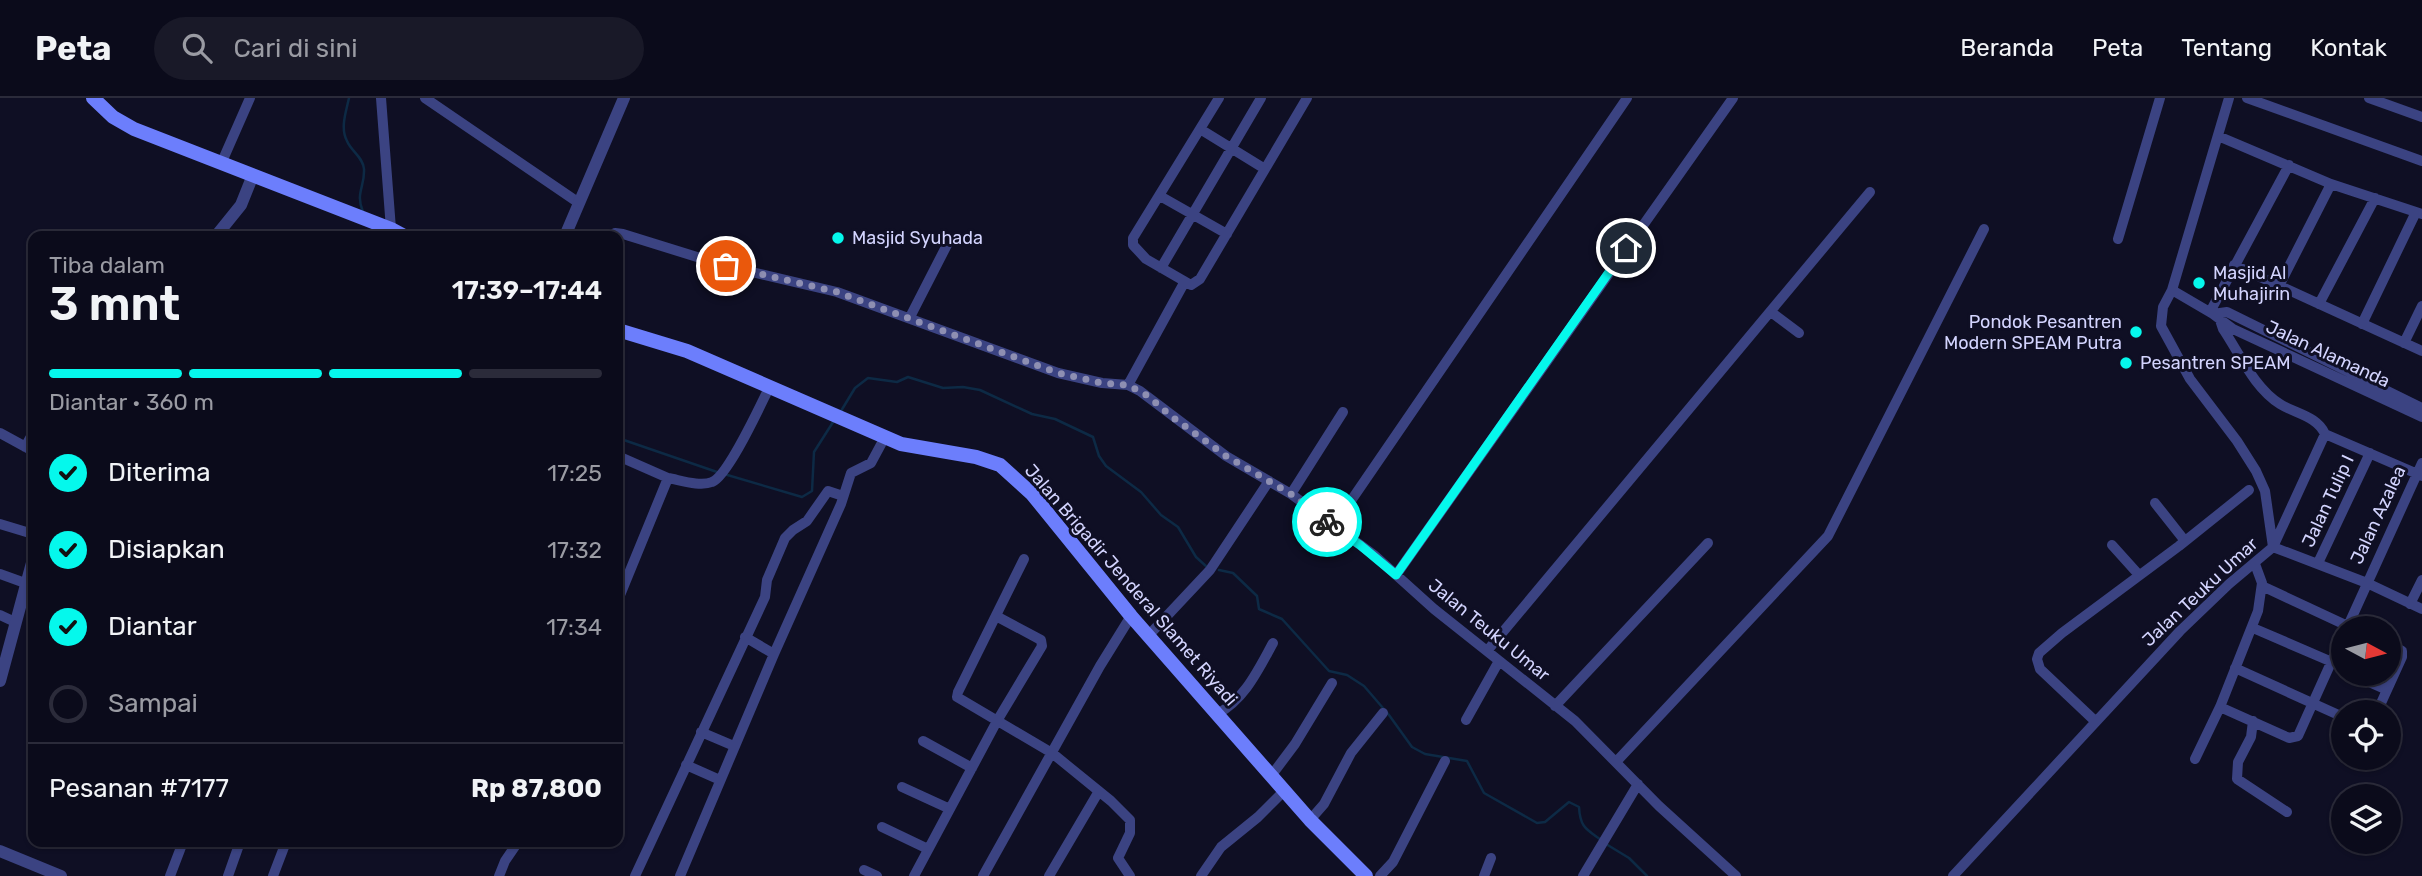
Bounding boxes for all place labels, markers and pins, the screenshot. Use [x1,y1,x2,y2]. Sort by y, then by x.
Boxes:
pin [1596,218,1656,278]
place label: Masjid Syuhada [852,227,983,249]
marker: Masjid Syuhada [830,230,846,246]
pin [696,236,756,296]
place label: Masjid Al Muhajirin [2213,262,2290,305]
marker: Masjid Al Muhajirin [2191,275,2207,291]
place label: Pondok Pesantren Modern SPEAM Putra [1944,311,2122,354]
marker: Pondok Pesantren Modern SPEAM Putra [2128,324,2144,340]
place label: Pesantren SPEAM [2140,352,2291,374]
marker: Pesantren SPEAM [2118,355,2134,371]

